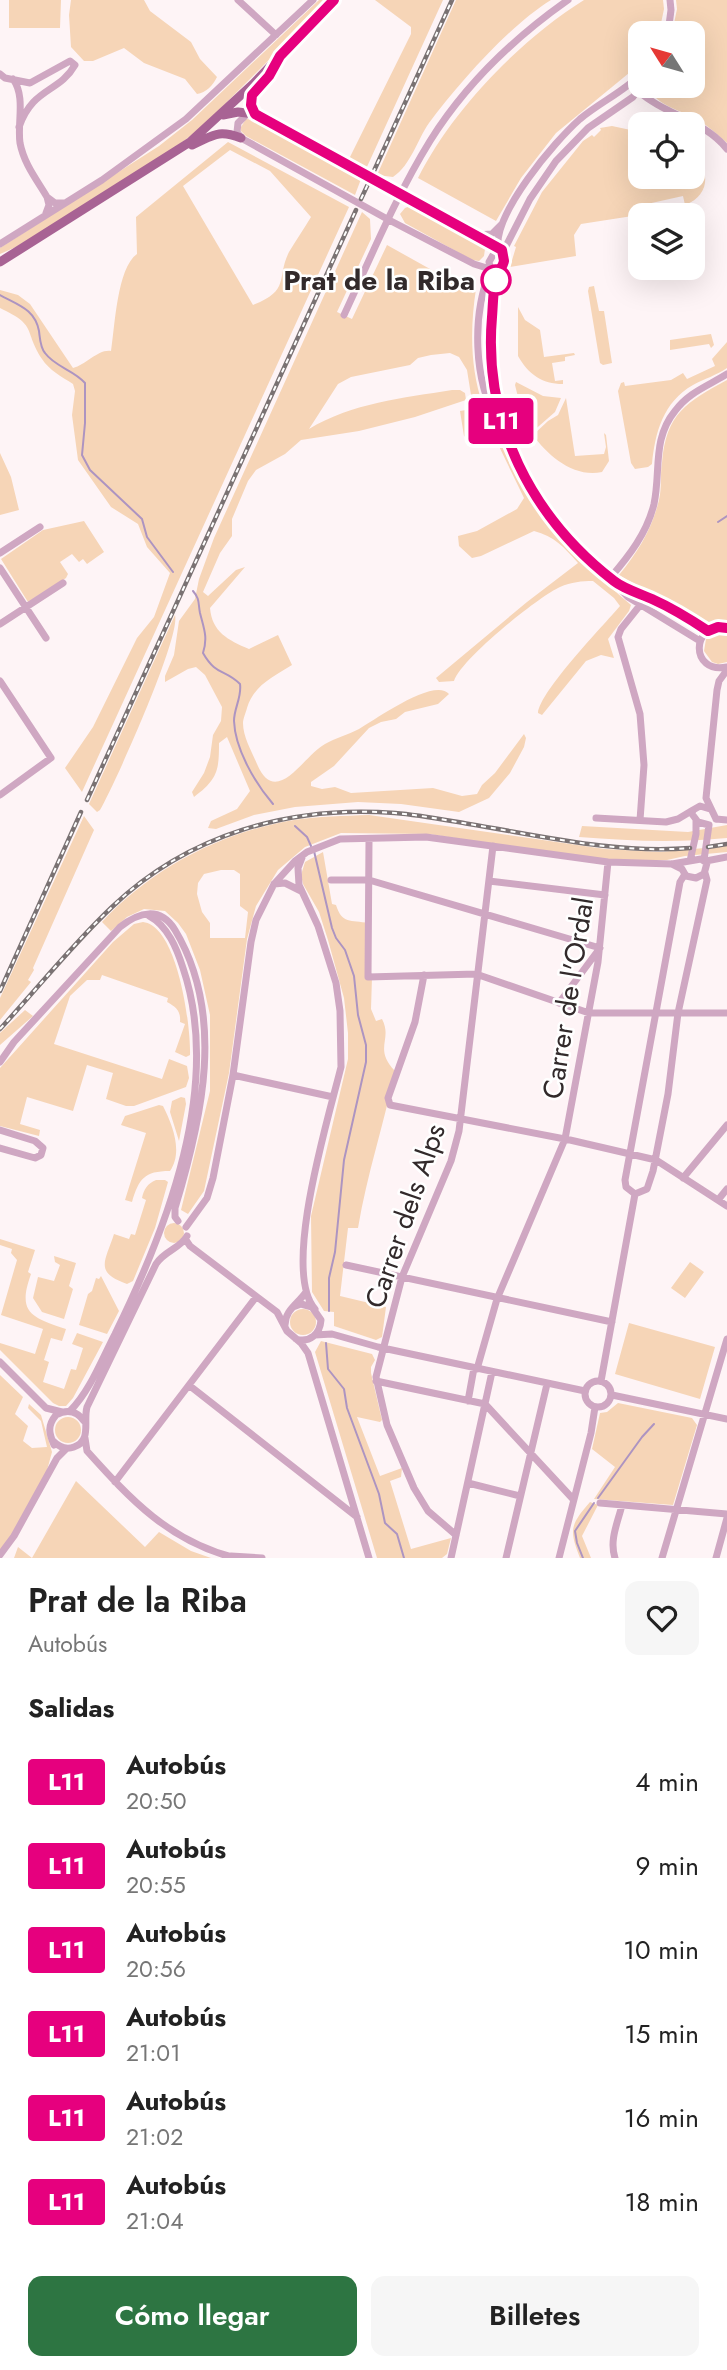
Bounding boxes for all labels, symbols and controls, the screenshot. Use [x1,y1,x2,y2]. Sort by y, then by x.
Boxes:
north arrow [628,21,705,98]
map controls [628,21,705,280]
button: locate [628,112,705,189]
button: layers [628,203,705,280]
place label: Prat de la Riba [283,260,475,301]
marker: Prat de la Riba [481,265,511,295]
line badge: L11 [461,398,541,444]
text: L11 [482,403,520,438]
street label: Carrer de l'Ordal [532,894,604,1102]
street label: Carrer dels Alps [354,1118,456,1314]
text: Prat de la Riba [28,1577,247,1624]
button: heart [625,1581,699,1655]
text: Autobús [28,1627,107,1661]
text: Salidas [28,1689,114,1727]
text: Autobús [126,1746,226,1784]
text: 4 min [635,1763,699,1801]
text: L11 [48,1764,85,1799]
text: 20:50 [126,1784,187,1818]
text: Autobús [126,1830,226,1868]
text: 9 min [636,1847,699,1885]
text: L11 [48,1848,85,1883]
text: 20:55 [126,1868,186,1902]
text: Autobús [126,1914,226,1952]
text: 10 min [623,1931,699,1969]
text: L11 [48,1932,85,1967]
text: 20:56 [126,1952,186,1986]
text: Autobús [126,1998,226,2036]
text: 15 min [624,2015,699,2053]
text: L11 [48,2016,85,2051]
text: 21:01 [126,2036,181,2070]
text: Autobús [126,2082,226,2120]
text: 16 min [624,2099,699,2137]
text: L11 [48,2100,85,2135]
text: 21:02 [126,2120,183,2154]
text: Autobús [126,2166,226,2204]
text: 18 min [625,2183,699,2221]
text: L11 [48,2184,85,2219]
text: 21:04 [126,2204,184,2238]
button: Cómo llegar [28,2276,357,2356]
button: Billetes [371,2276,699,2356]

